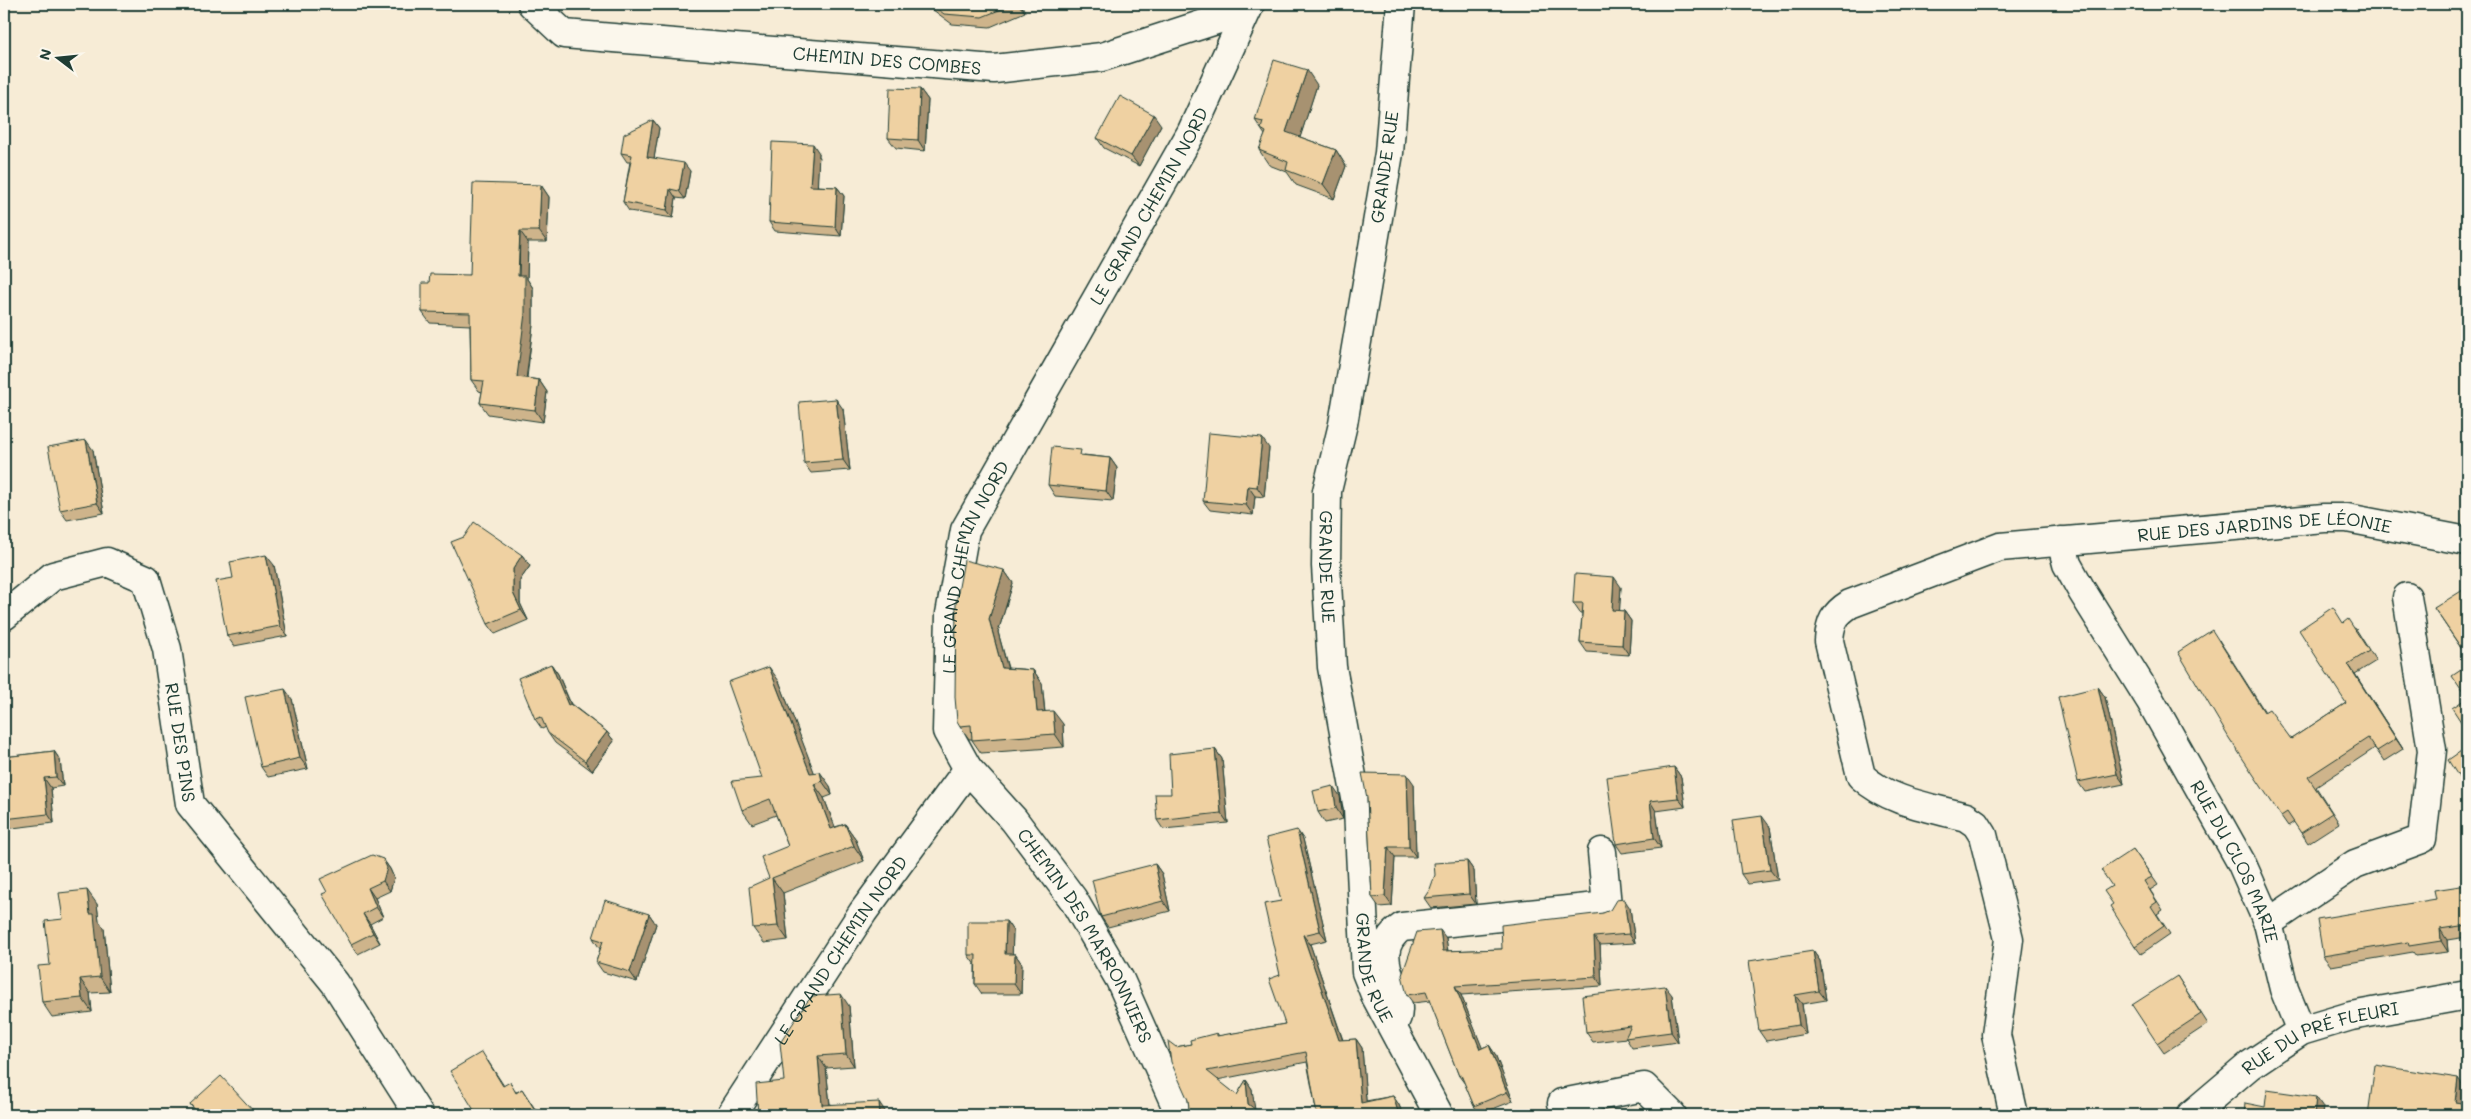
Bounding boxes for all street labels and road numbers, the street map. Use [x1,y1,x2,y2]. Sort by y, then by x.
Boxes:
street label: CHEMIN DES COMBES [792,41,982,80]
street label: LE GRAND CHEMIN NORD [1084,103,1213,309]
street label: GRANDE RUE [1364,109,1404,225]
street label: LE GRAND CHEMIN NORD [936,456,1014,674]
street label: RUE DES JARDINS DE LÉONIE [2136,506,2394,547]
street label: GRANDE RUE [1314,510,1341,624]
street label: RUE DES PINS [160,681,202,804]
street label: RUE DU CLOS MARIE [2185,776,2284,945]
street label: CHEMIN DES MARRONNIERS [1012,823,1158,1046]
street label: LE GRAND CHEMIN NORD [768,851,913,1049]
street label: GRANDE RUE [1351,912,1399,1026]
street label: RUE DU PRÉ FLEURI [2236,996,2401,1079]

